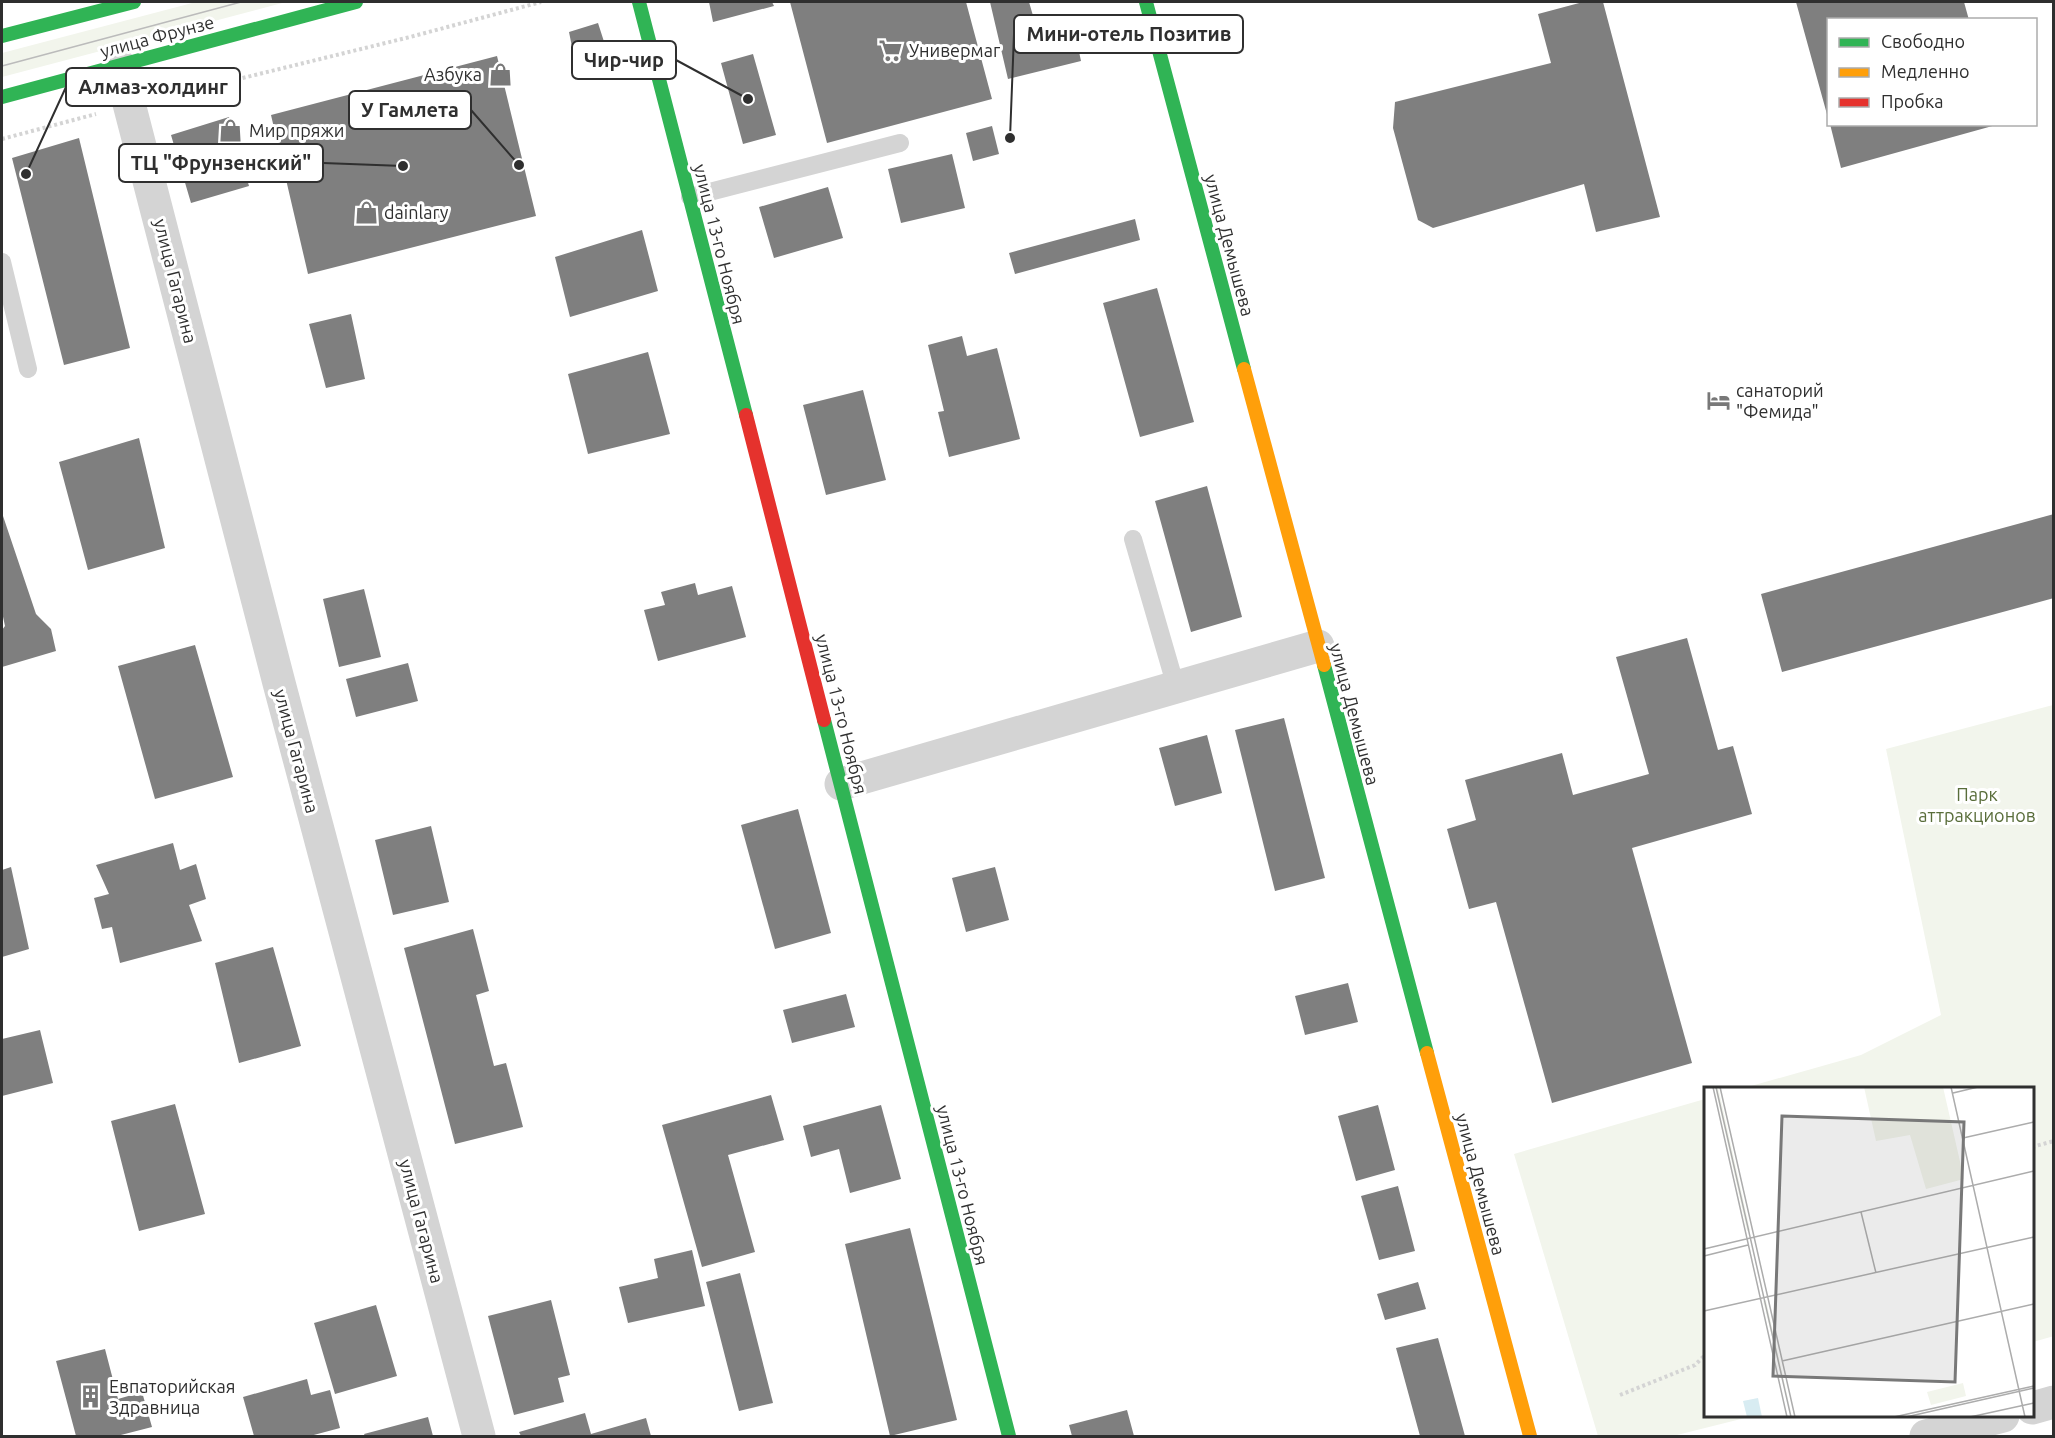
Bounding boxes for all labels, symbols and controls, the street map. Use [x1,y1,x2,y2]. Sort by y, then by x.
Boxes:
street label: улица Фрунзе [98,11,216,61]
callout: Мини-отель Позитив [1014,15,1243,53]
legend [1827,18,2037,126]
text: Мини-отель Позитив [1026,22,1232,45]
text: Свободно [1881,31,1965,51]
supermarket icon: Универмаг [878,37,904,63]
place label: Универмаг [909,40,1000,60]
callout: Чир-чир [572,41,676,79]
text: Чир-чир [584,48,664,71]
shop icon: Азбука [487,61,513,87]
text: Медленно [1881,61,1970,81]
place label: Азбука [424,64,482,84]
callout: Алмаз-холдинг [66,68,240,106]
text: Алмаз-холдинг [78,75,228,98]
callout: У Гамлета [349,91,471,129]
text: Пробка [1881,91,1944,111]
text: У Гамлета [361,98,459,121]
shop icon: Мир пряжи [218,117,244,143]
place label: Мир пряжи [249,120,345,140]
callout: ТЦ "Фрунзенский" [119,144,323,182]
text: ТЦ "Фрунзенский" [131,151,311,174]
street label: улица 13-го Ноября [690,162,750,326]
street label: улица Демышева [1201,172,1259,318]
shop icon: dainlary [353,199,379,225]
place label: dainlary [384,202,449,222]
street label: улица Гагарина [151,217,201,345]
place label: санаторий "Фемида" [1736,380,1824,421]
hotel icon: санаторий "Фемида" [1705,387,1731,413]
street label: улица 13-го Ноября [812,632,872,796]
street label: улица Демышева [1326,641,1384,787]
street label: улица Гагарина [271,687,323,815]
park label: Парк аттракционов [1918,784,2036,825]
inset map [1704,1087,2034,1417]
street label: улица 13-го Ноября [933,1103,993,1267]
street label: улица Демышева [1452,1111,1510,1257]
street label: улица Гагарина [396,1157,448,1285]
place label: Евпаторийская Здравница [109,1376,236,1417]
building icon: Евпаторийская Здравница [78,1383,104,1409]

